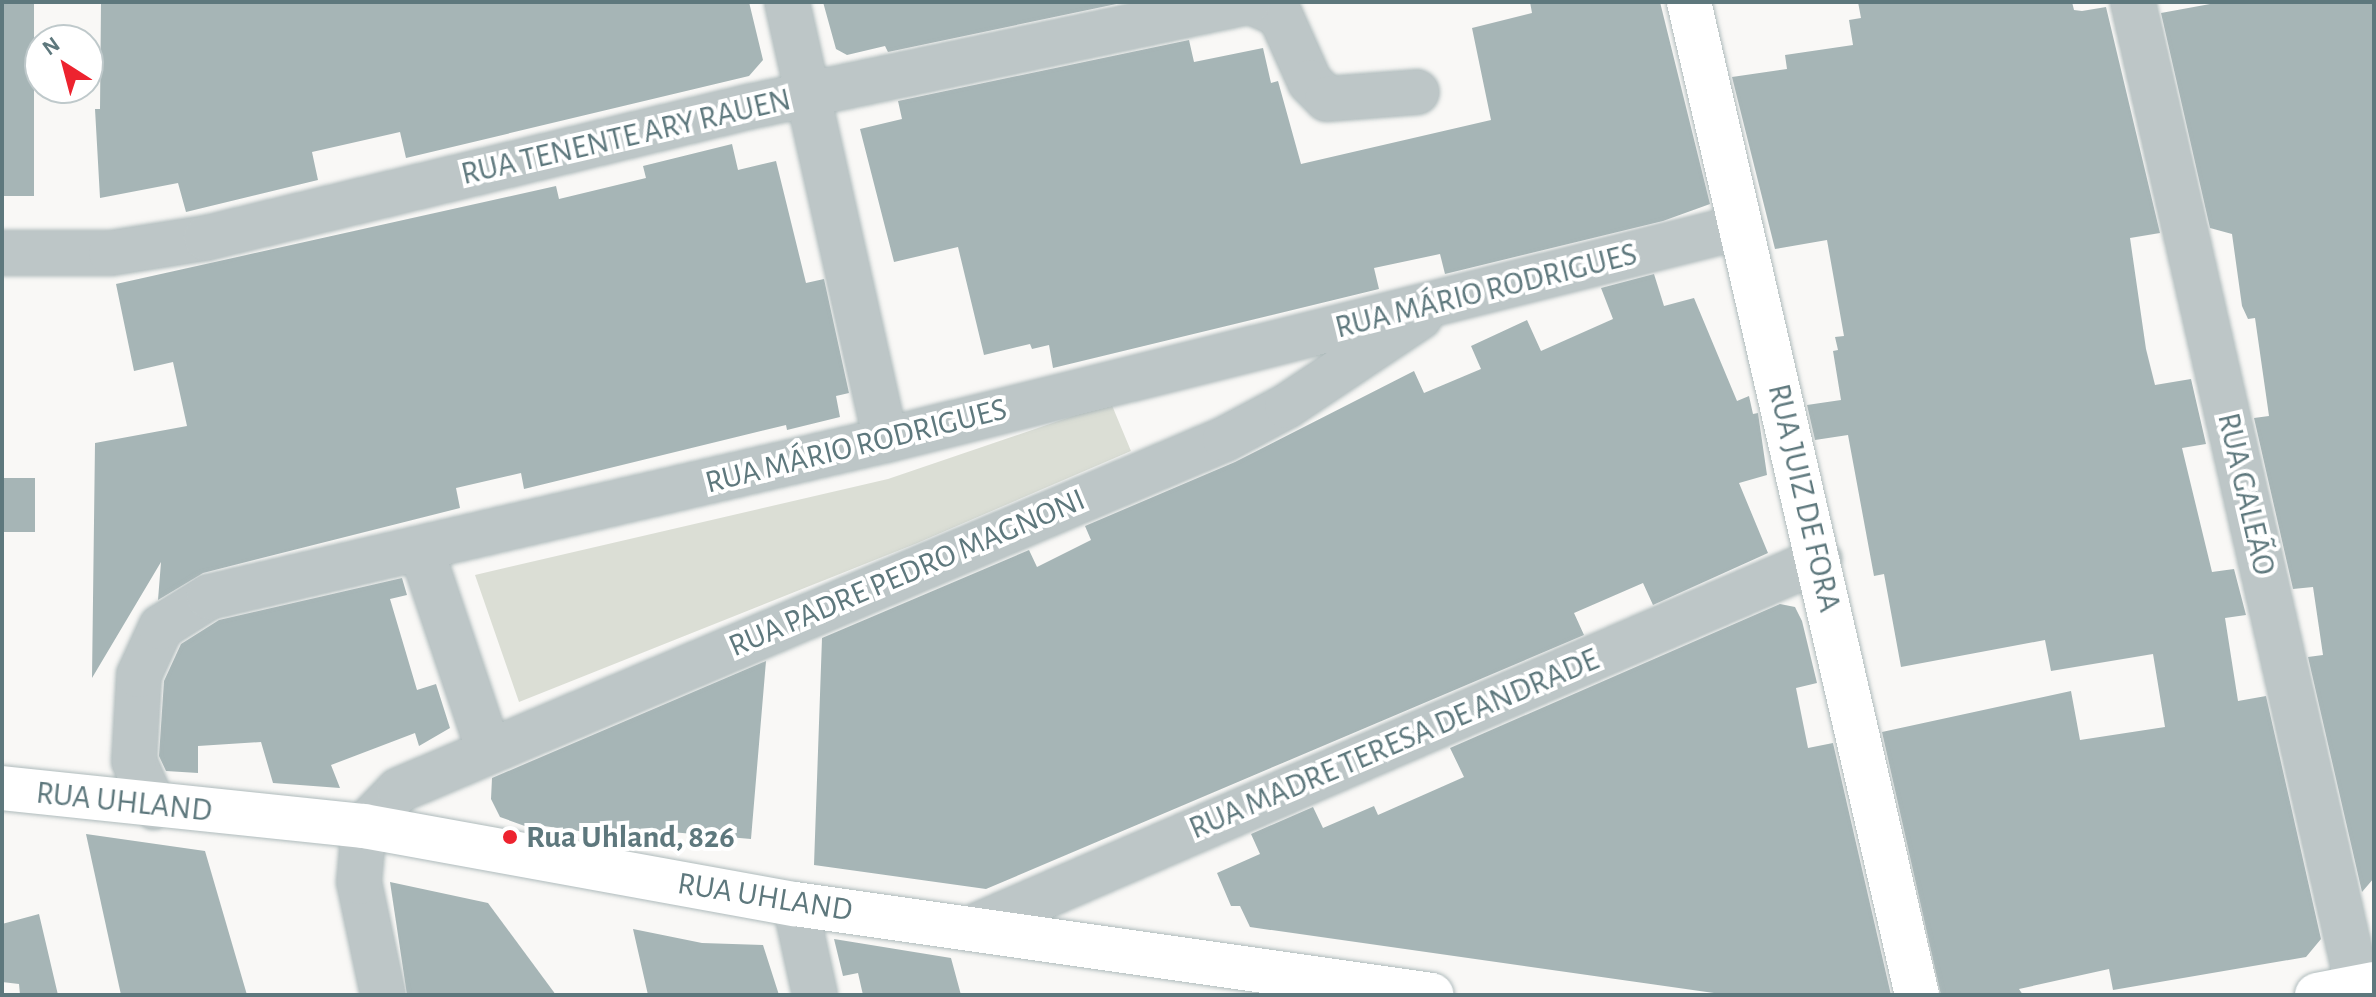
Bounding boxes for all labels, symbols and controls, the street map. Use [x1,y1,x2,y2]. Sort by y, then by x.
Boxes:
north arrow [24,24,104,104]
text: N [38,33,64,60]
street label: RUA TENENTE ARY RAUEN [457,80,795,194]
street label: RUA MÁRIO RODRIGUES [1331,235,1641,347]
street label: RUA JUIZ DE FORA [1759,380,1849,616]
street label: RUA MÁRIO RODRIGUES [701,390,1011,502]
street label: RUA GALEÃO [2209,409,2283,579]
street label: RUA PADRE PEDRO MAGNONI [723,480,1091,666]
street label: RUA MADRE TERESA DE ANDRADE [1183,640,1605,848]
street label: RUA UHLAND [34,774,214,830]
place label: Rua Uhland, 826 [526,818,735,856]
marker: Rua Uhland, 826 [501,828,519,846]
street label: RUA UHLAND [675,864,855,930]

